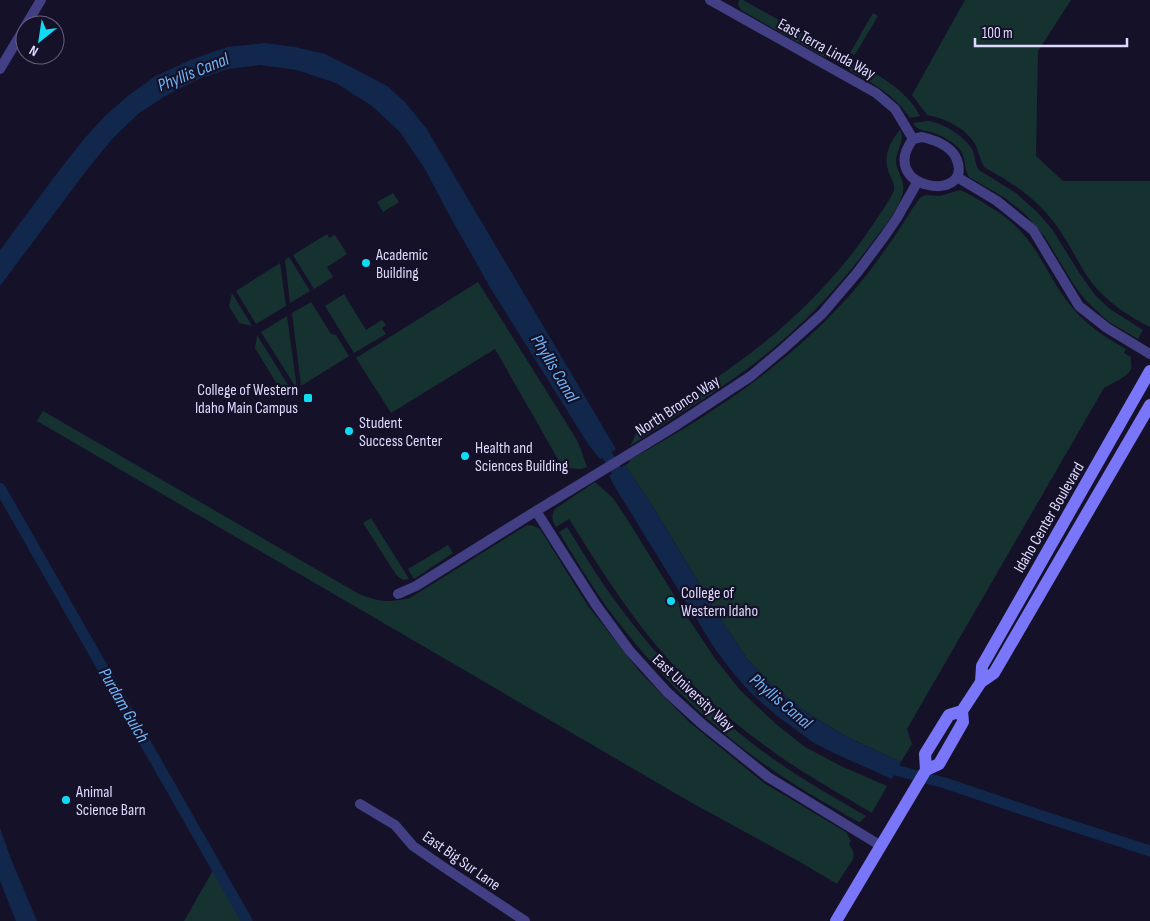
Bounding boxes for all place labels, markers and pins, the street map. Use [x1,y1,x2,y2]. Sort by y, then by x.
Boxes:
place label: Academic Building [375,246,428,283]
marker: Academic Building [360,257,372,269]
place label: College of Western Idaho Main Campus [195,381,298,418]
marker: College of Western Idaho Main Campus [302,392,314,404]
place label: Student Success Center [359,414,443,451]
marker: Student Success Center [343,425,355,437]
place label: Health and Sciences Building [475,439,568,476]
marker: Health and Sciences Building [459,450,471,462]
place label: College of Western Idaho [681,584,758,621]
marker: College of Western Idaho [665,595,677,607]
place label: Animal Science Barn [75,783,146,820]
marker: Animal Science Barn [60,794,72,806]

